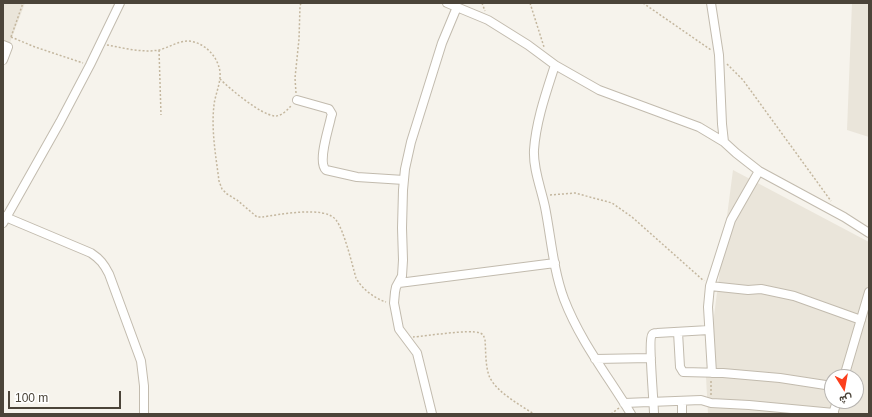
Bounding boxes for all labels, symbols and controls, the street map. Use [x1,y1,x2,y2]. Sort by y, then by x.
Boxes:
north arrow [824,369,864,409]
scale bar [10,383,123,409]
text: 100 m [15,391,48,405]
text: ش [838,393,854,407]

